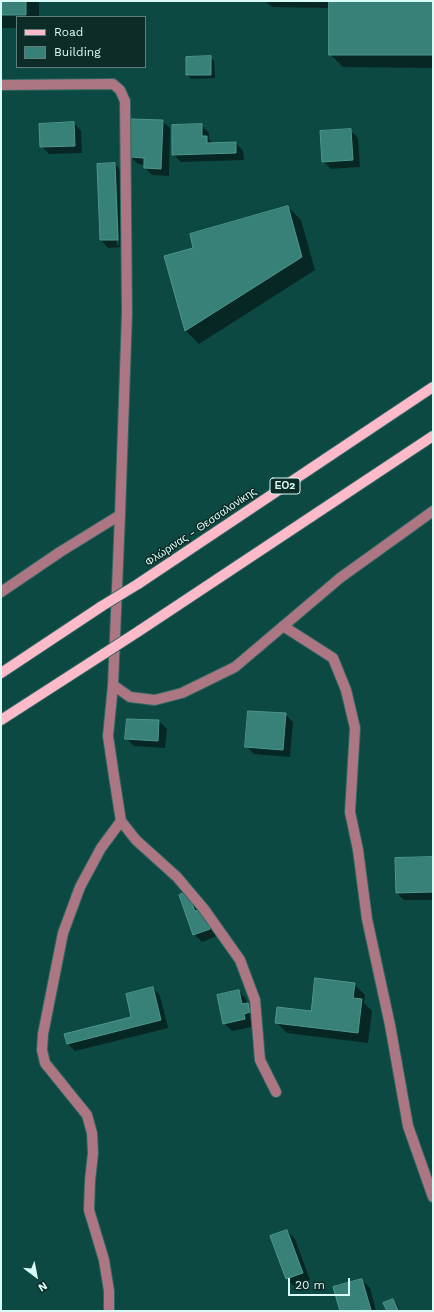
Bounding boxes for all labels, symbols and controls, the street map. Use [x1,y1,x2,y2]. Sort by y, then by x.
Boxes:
legend [16,16,146,68]
text: Road [54,25,83,39]
text: Building [54,45,101,59]
road number: ΕΟ2 [270,478,300,494]
street label: Φλώρινας - Θεσσαλονίκης [143,485,259,569]
north arrow [16,1256,56,1296]
scale bar [290,1270,352,1296]
text: 20 m [295,1278,325,1292]
text: N [36,1279,50,1294]

